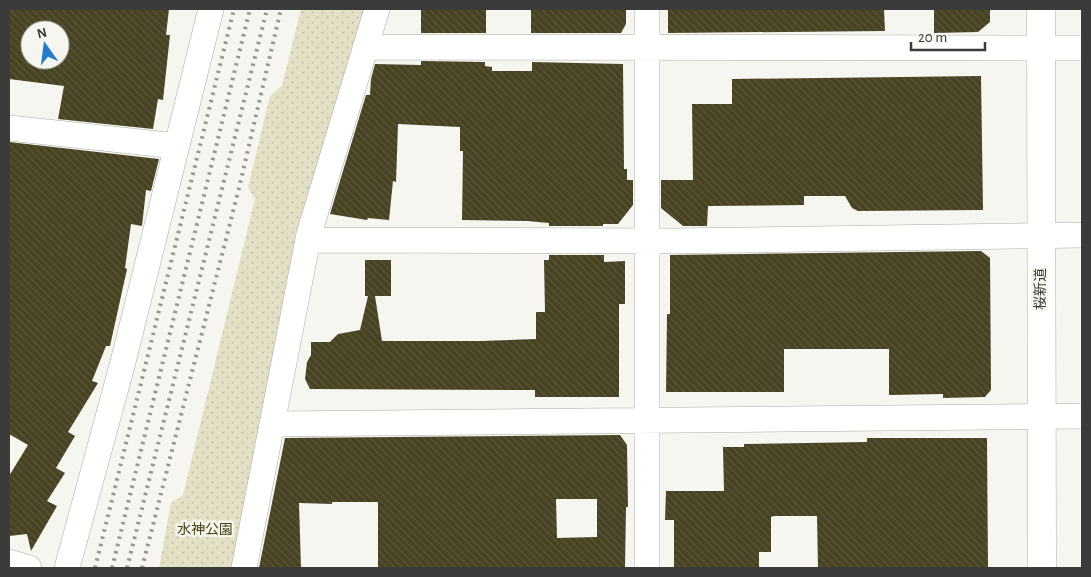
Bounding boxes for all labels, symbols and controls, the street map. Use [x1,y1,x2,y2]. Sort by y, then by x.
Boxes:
north arrow [20,20,70,70]
scale bar [911,20,985,52]
text: N [36,25,49,41]
text: 20 m [918,30,947,45]
street label: 桜新道 [1033,268,1048,310]
park label: 水神公園 [177,522,233,537]

